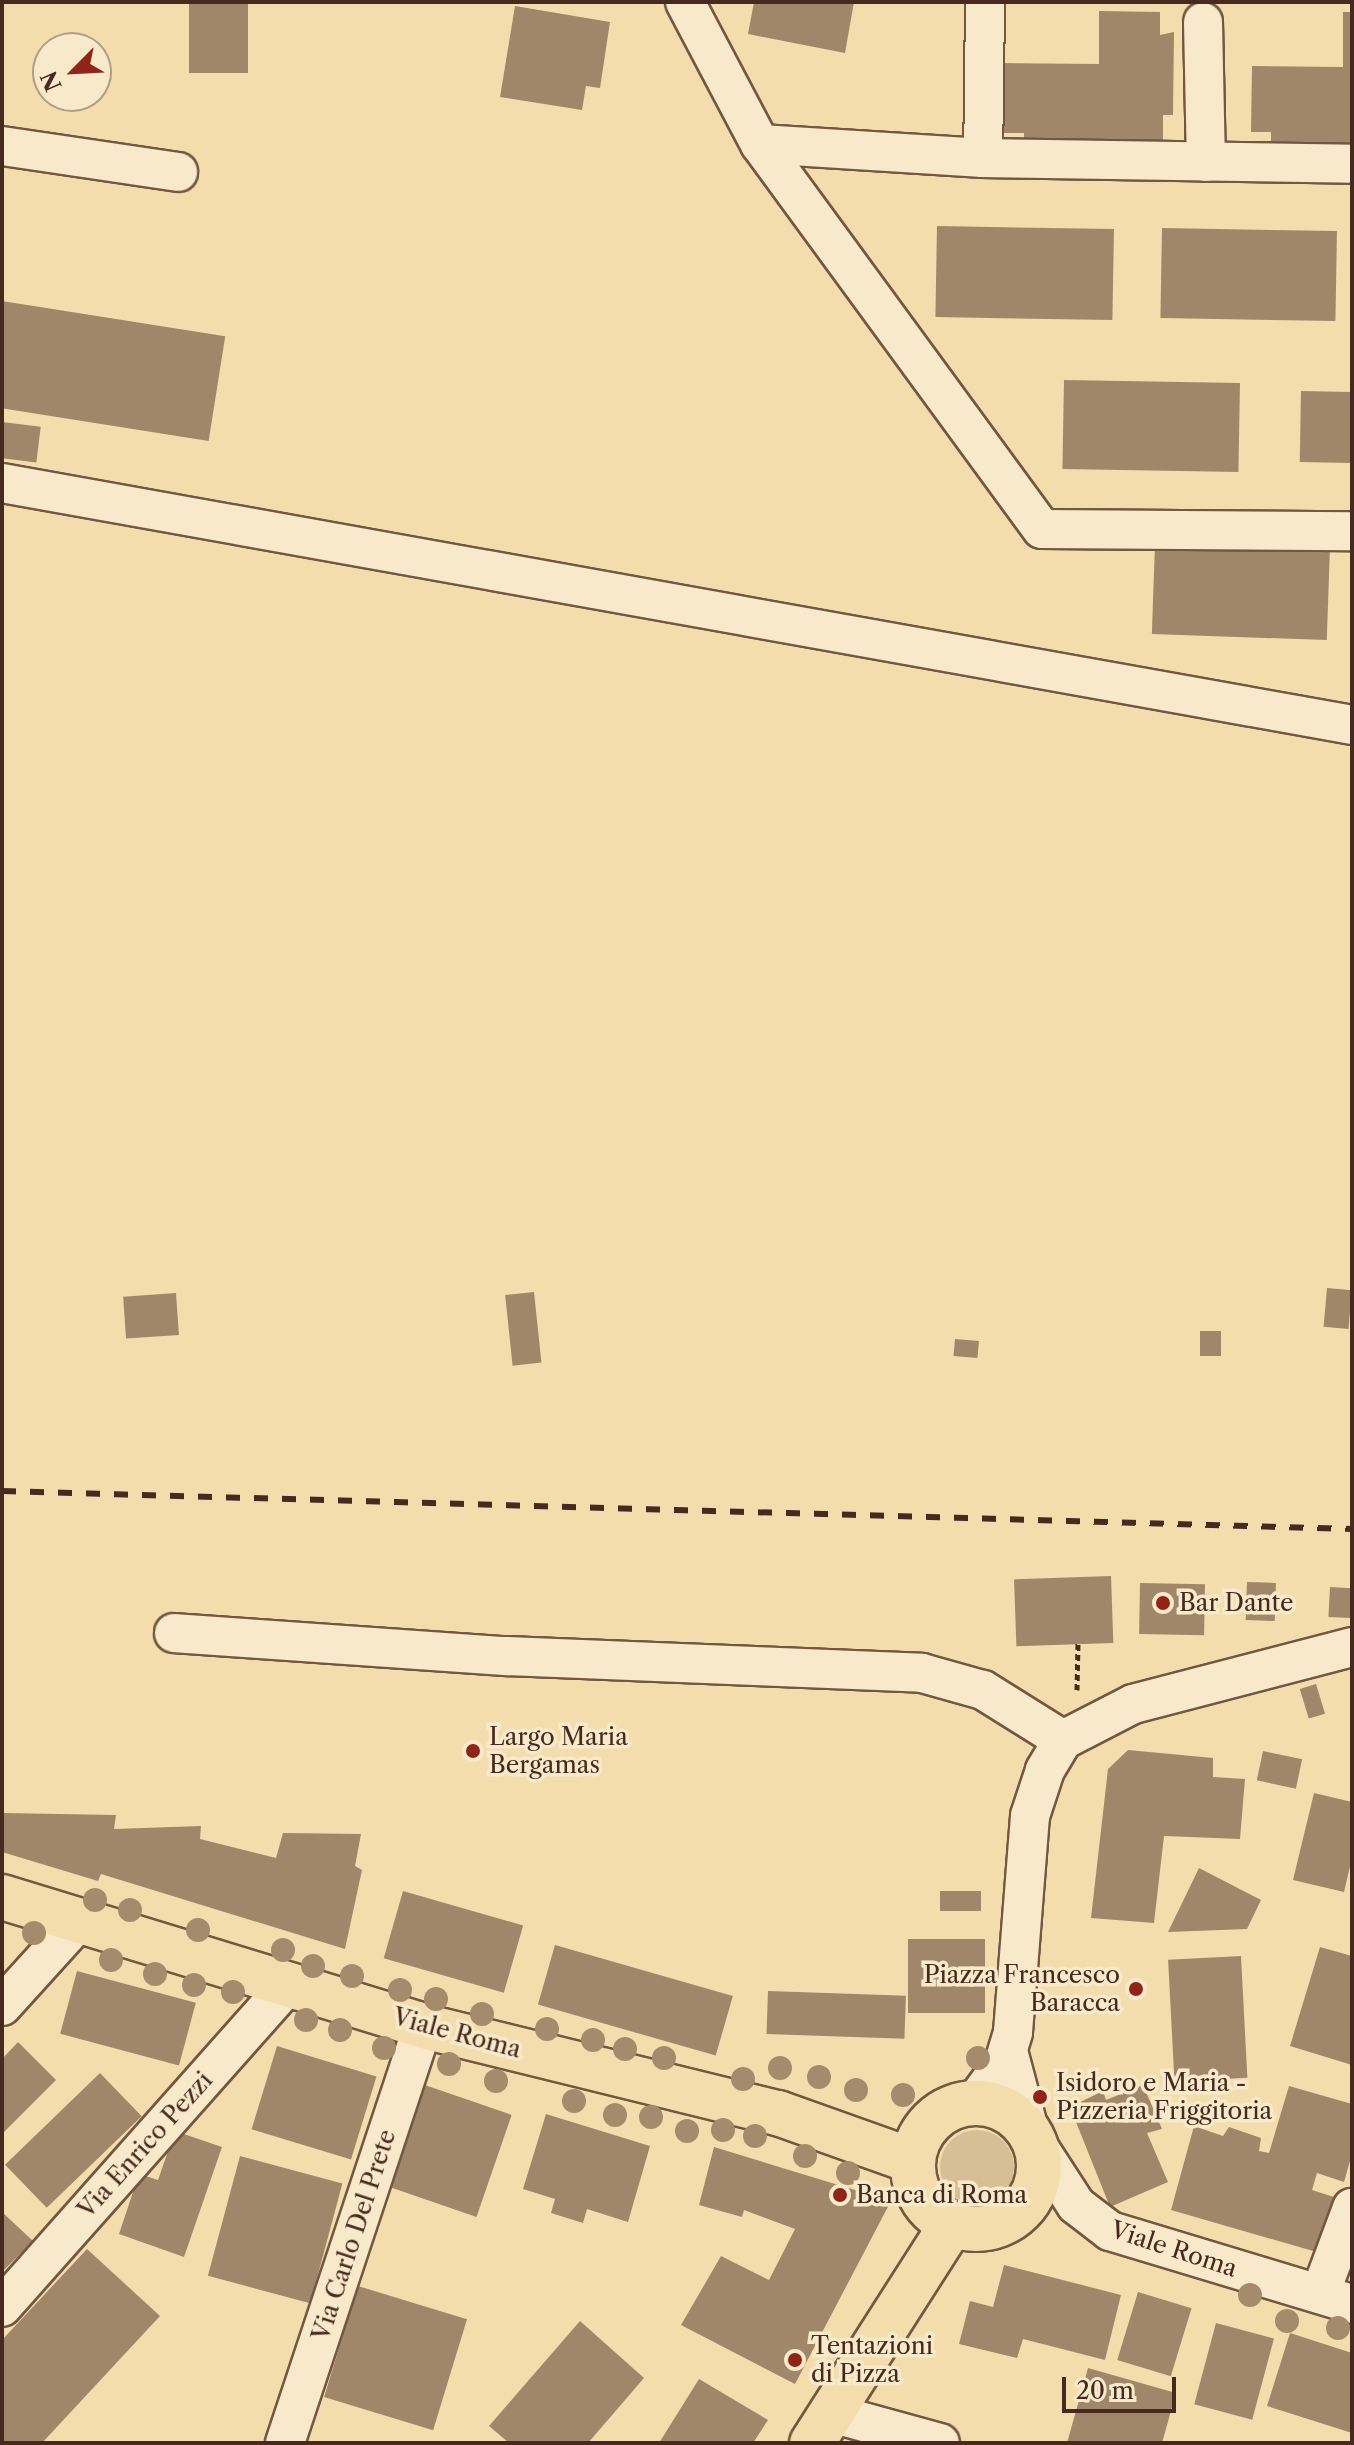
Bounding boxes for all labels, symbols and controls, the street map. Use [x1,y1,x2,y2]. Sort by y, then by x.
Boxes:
north arrow [32,32,112,112]
text: N [35,67,68,95]
place label: Bar Dante [1179,1589,1294,1617]
marker: Bar Dante [1154,1594,1172,1612]
place label: Largo Maria Bergamas [489,1723,628,1779]
marker: Largo Maria Bergamas [464,1742,482,1760]
place label: Piazza Francesco Baracca [923,1961,1120,2017]
marker: Piazza Francesco Baracca [1127,1980,1145,1998]
street label: Viale Roma [390,2002,524,2064]
street label: Via Enrico Pezzi [72,2066,218,2224]
place label: Isidoro e Maria - Pizzeria Friggitoria [1056,2069,1273,2125]
marker: Isidoro e Maria - Pizzeria Friggitoria [1031,2088,1049,2106]
street label: Via Carlo Del Prete [306,2126,402,2344]
place label: Banca di Roma [856,2181,1028,2209]
marker: Banca di Roma [831,2186,849,2204]
street label: Viale Roma [1107,2215,1241,2283]
place label: Tentazioni di Pizza [811,2332,933,2388]
marker: Tentazioni di Pizza [786,2351,804,2369]
scale bar [1066,2361,1180,2411]
text: 20 m [1076,2376,1134,2405]

